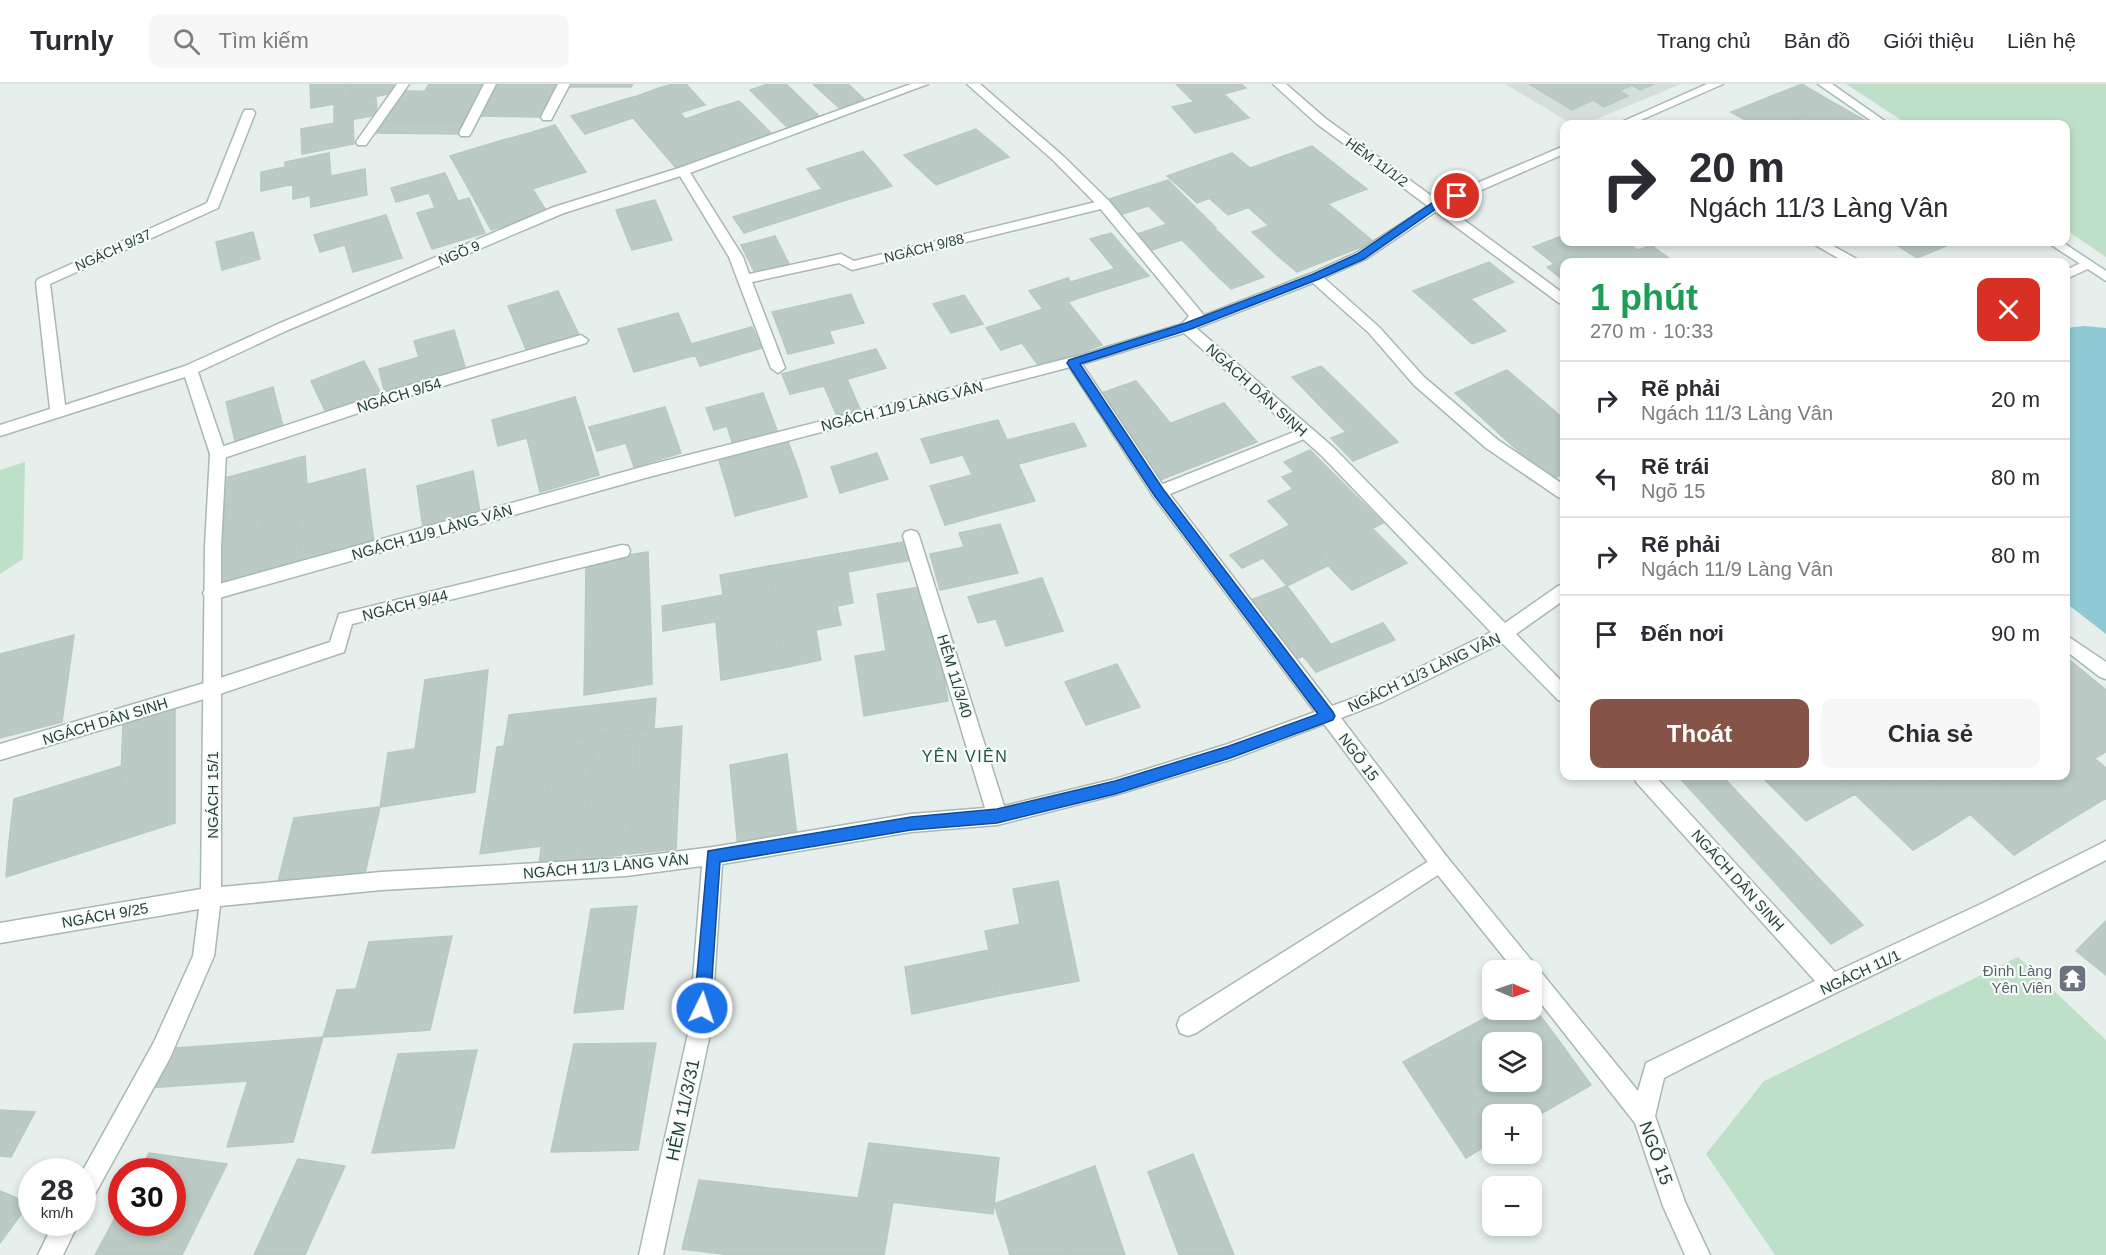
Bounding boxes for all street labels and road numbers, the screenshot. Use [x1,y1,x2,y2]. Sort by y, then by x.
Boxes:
street label: HẺM 11/1/2 [1343,134,1411,190]
street label: NGÁCH 9/37 [72,226,154,274]
street label: NGÁCH 9/88 [882,230,966,266]
street label: NGÕ 9 [436,237,482,269]
street label: NGÁCH DÂN SINH [1203,340,1311,440]
street label: NGÁCH 9/54 [355,374,443,416]
street label: NGÁCH 11/9 LÀNG VÂN [819,378,985,434]
street label: NGÁCH 11/9 LÀNG VÂN [350,501,514,563]
street label: NGÁCH 9/44 [360,586,450,624]
street label: NGÁCH 11/3 LÀNG VÂN [1345,629,1503,715]
street label: HẺM 11/3/40 [934,632,976,720]
street label: NGÁCH DÂN SINH [40,694,170,748]
street label: NGÕ 15 [1336,730,1382,784]
street label: NGÁCH 15/1 [204,751,221,839]
street label: NGÁCH DÂN SINH [1688,826,1788,934]
street label: NGÁCH 11/3 LÀNG VÂN [522,850,690,882]
street label: NGÁCH 9/25 [60,899,150,931]
street label: NGÁCH 11/1 [1817,946,1903,998]
street label: HẺM 11/3/31 [661,1057,704,1163]
street label: NGÕ 15 [1635,1118,1678,1187]

